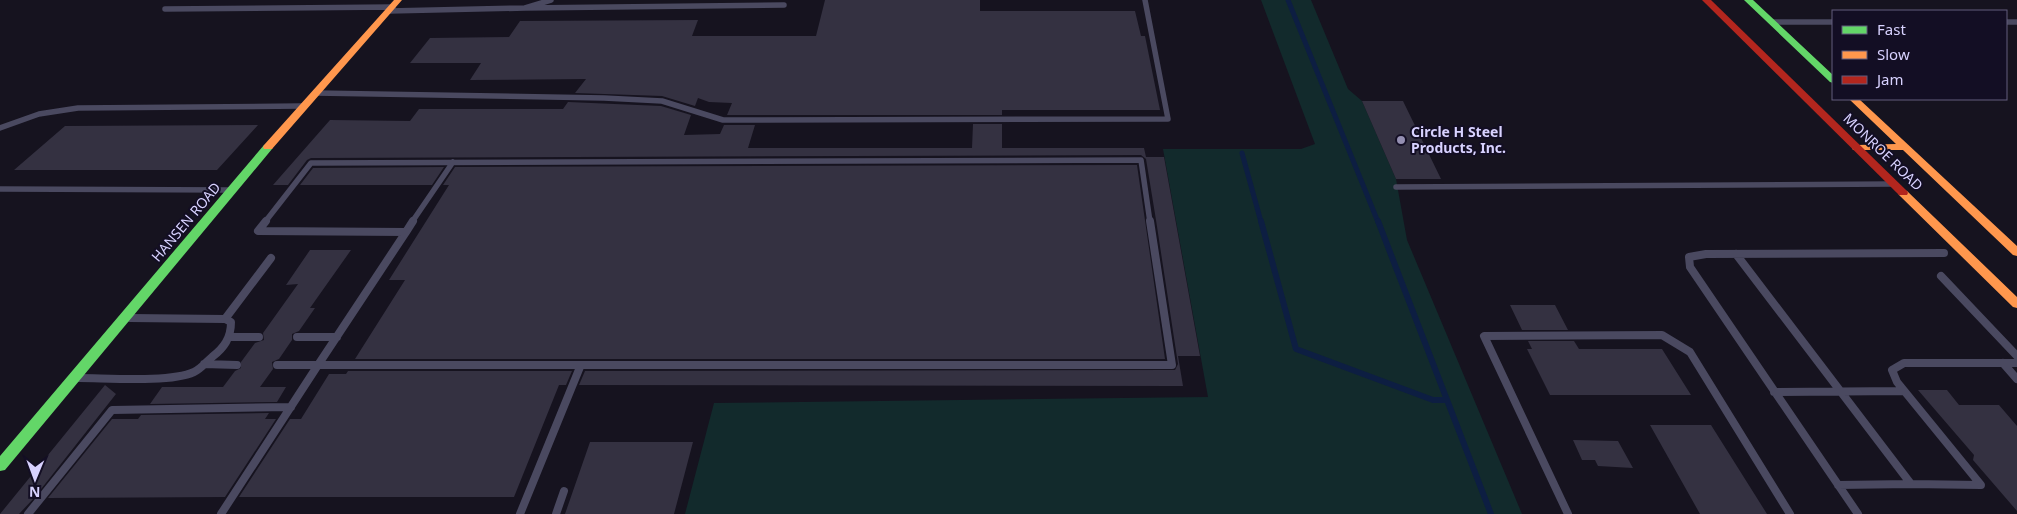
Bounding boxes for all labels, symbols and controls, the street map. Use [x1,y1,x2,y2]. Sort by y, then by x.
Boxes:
legend [1832,10,2007,100]
text: Fast [1877,19,1906,39]
text: Slow [1877,44,1910,64]
text: Jam [1875,69,1904,89]
street label: MONROE ROAD [1839,109,1927,195]
place label: Circle H Steel Products, Inc. [1411,122,1506,157]
marker: Circle H Steel Products, Inc. [1395,134,1407,146]
street label: HANSEN ROAD [147,178,224,265]
north arrow [10,454,60,504]
text: N [29,483,41,502]

